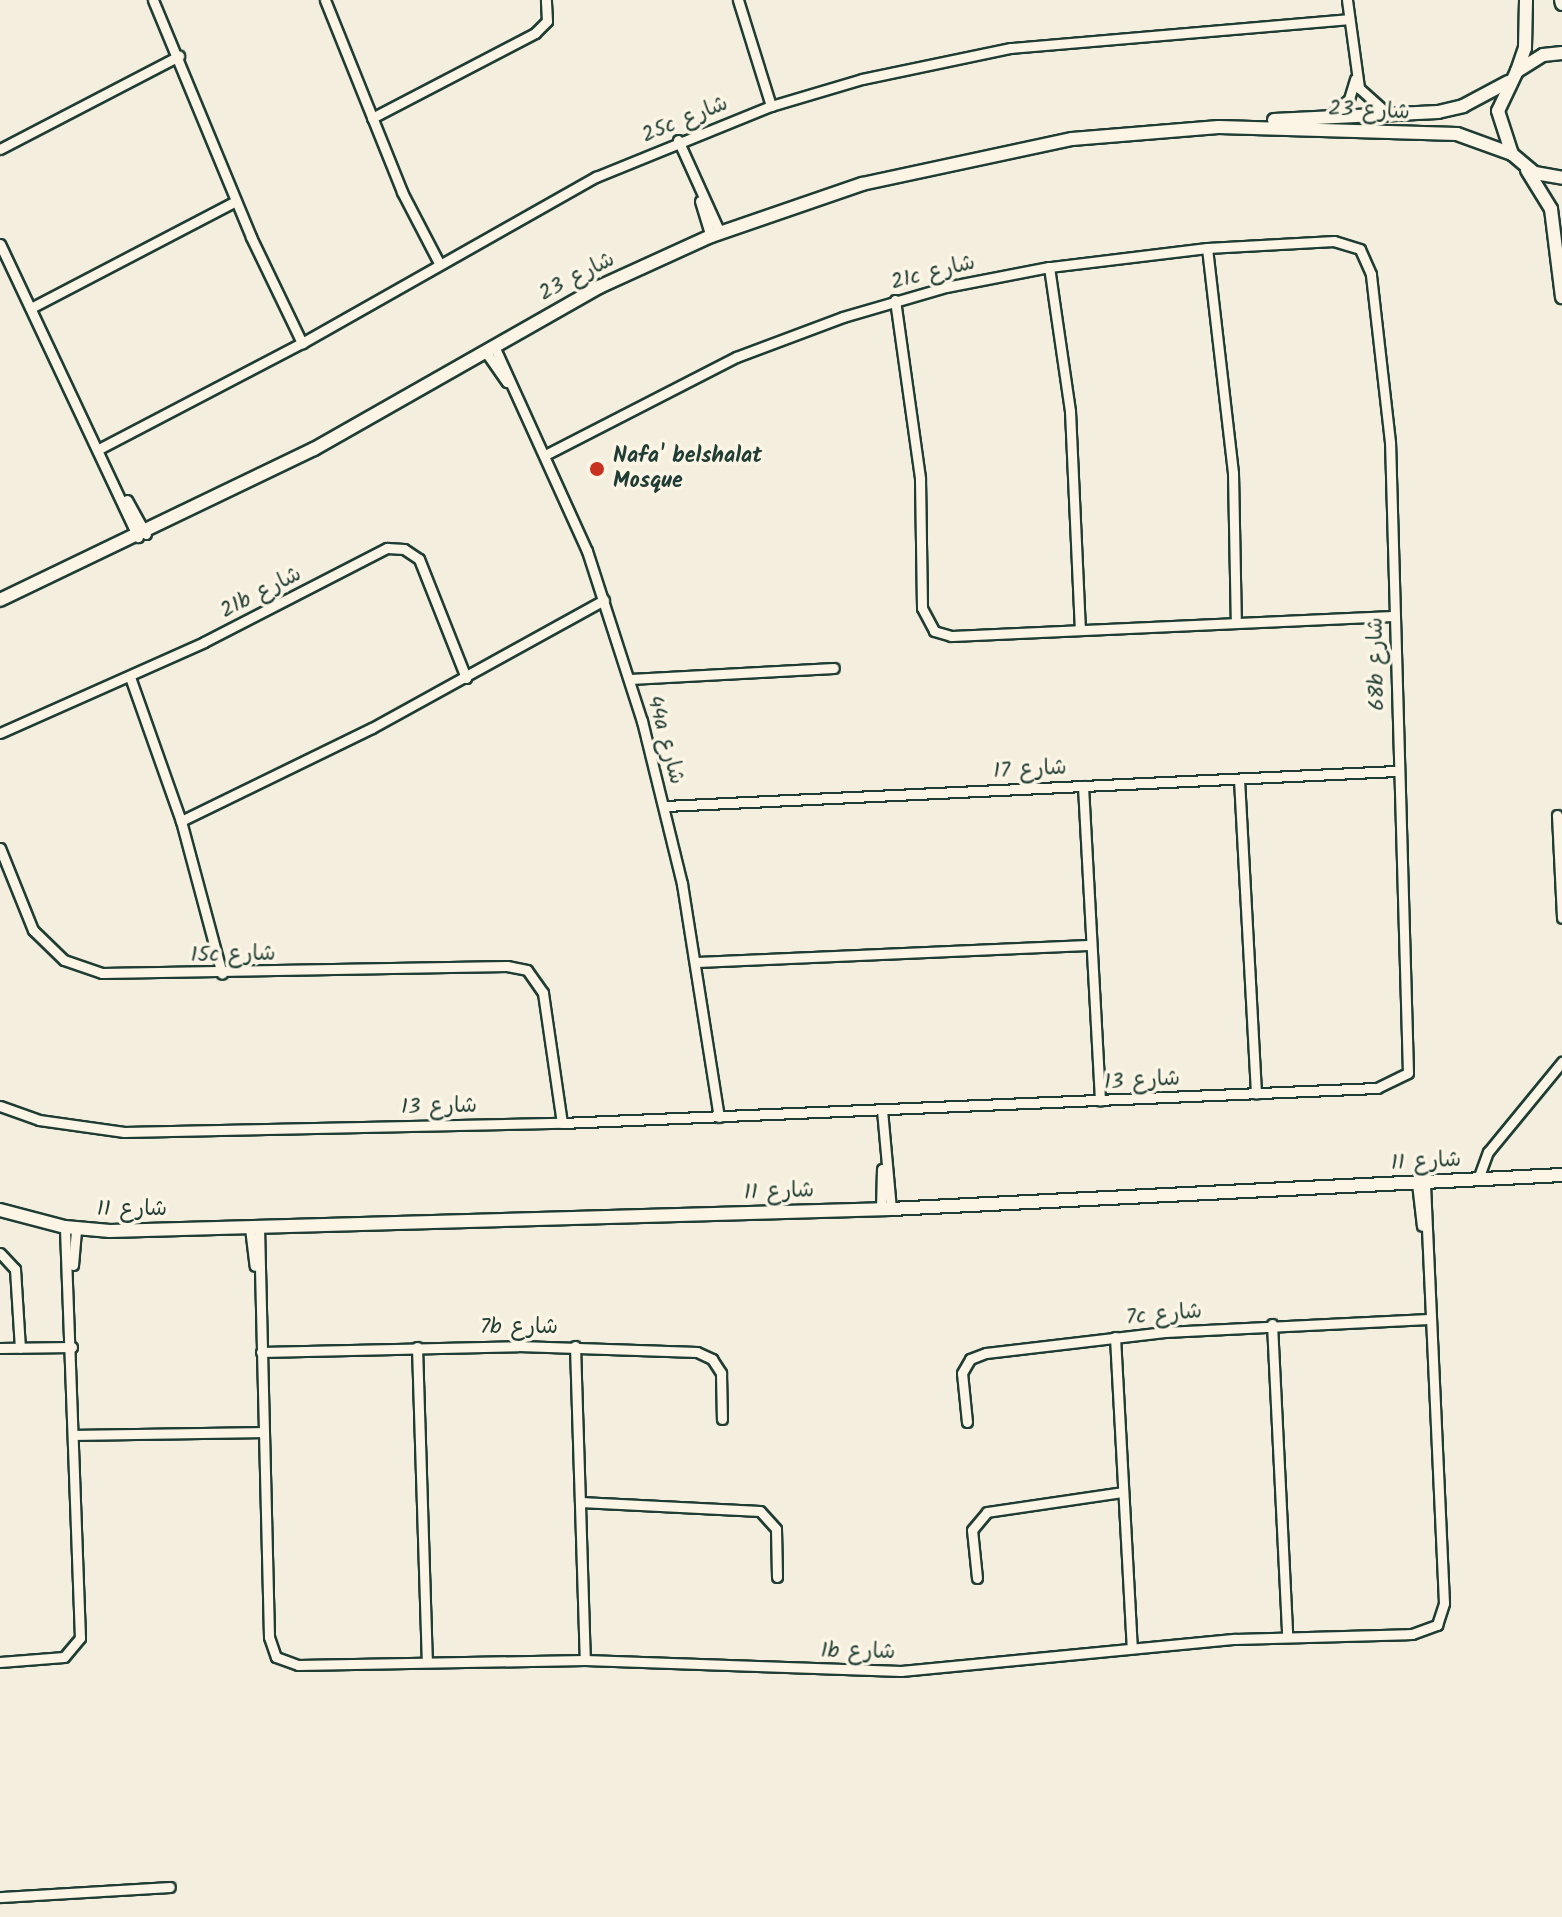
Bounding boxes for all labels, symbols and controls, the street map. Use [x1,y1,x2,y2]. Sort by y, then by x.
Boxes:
street label: 25c شارع [638,91,732,149]
street label: شارع 23 [1327,96,1411,126]
street label: شارع 23 [535,247,619,307]
street label: 21c شارع [888,250,978,296]
place label: Nafa' belshalat Mosque [613,443,762,494]
marker: Nafa' belshalat Mosque [588,460,606,478]
street label: 21b شارع [216,561,306,625]
street label: 68b شارع [1363,617,1391,711]
street label: 44a شارع [640,693,690,787]
street label: شارع 17 [993,755,1067,785]
street label: 15c شارع [190,941,276,969]
street label: شارع 13 [1103,1066,1181,1096]
street label: شارع 13 [401,1093,477,1121]
street label: شارع 11 [1390,1147,1462,1177]
street label: شارع 11 [743,1178,815,1206]
street label: شارع 11 [97,1197,167,1223]
street label: 7c شارع [1125,1299,1203,1331]
street label: 7b شارع [480,1315,558,1341]
street label: 1b شارع [820,1638,896,1666]

